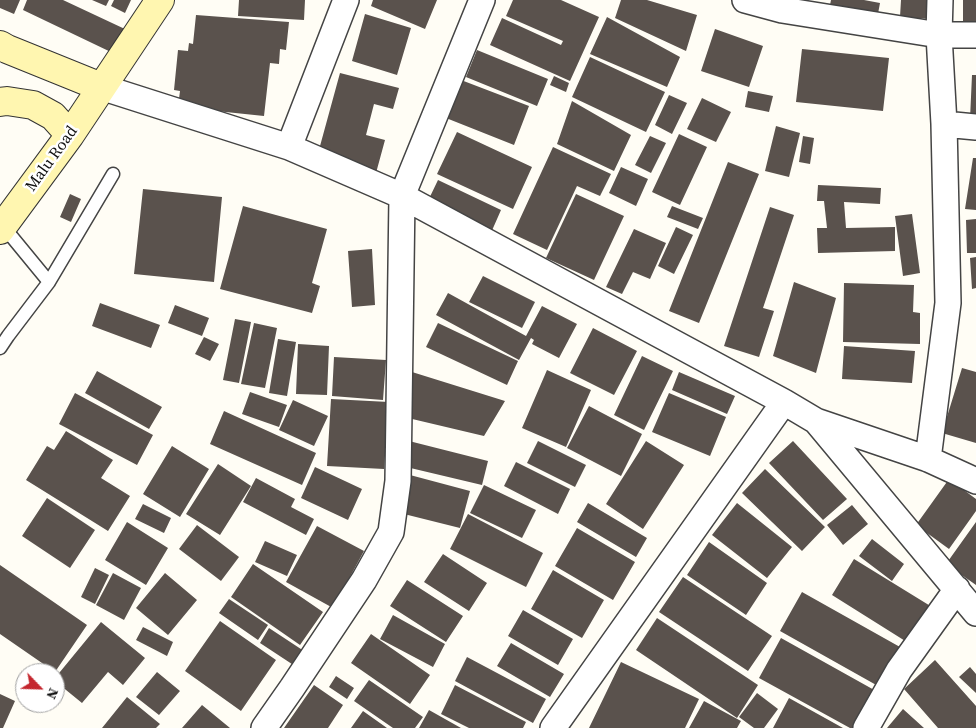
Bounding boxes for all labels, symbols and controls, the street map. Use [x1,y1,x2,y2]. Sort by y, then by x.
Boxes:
street label: Malu Road [22,123,82,195]
north arrow [15,663,65,713]
text: N [42,685,64,702]

